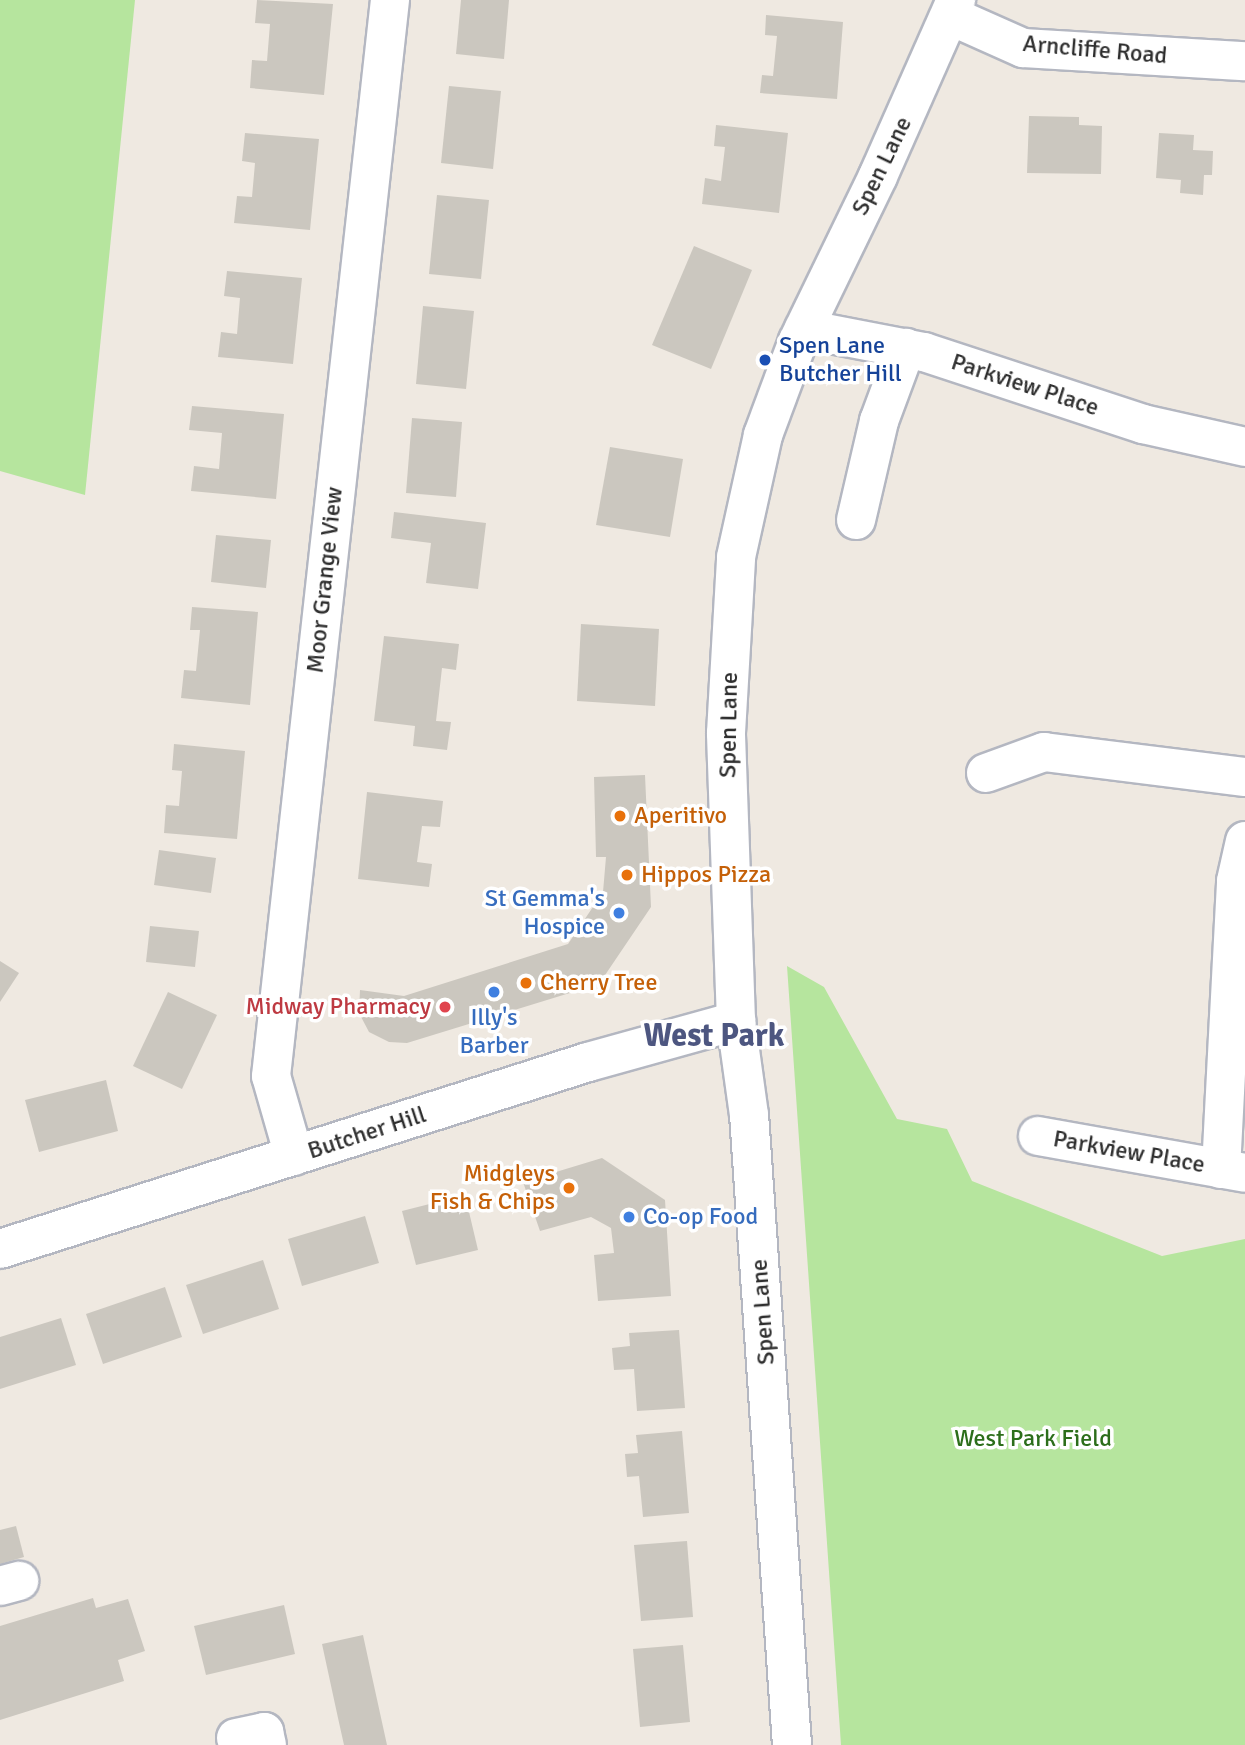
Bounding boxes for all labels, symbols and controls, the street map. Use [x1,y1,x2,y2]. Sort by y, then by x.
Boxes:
street label: Arncliffe Road [1022,29,1168,71]
street label: Spen Lane [846,112,918,220]
place label: Spen Lane Butcher Hill [779,332,902,388]
street label: Parkview Place [948,348,1102,422]
marker: Spen Lane Butcher Hill [757,352,773,368]
street label: Moor Grange View [301,485,349,675]
street label: Spen Lane [714,672,744,778]
place label: Aperitivo [634,802,727,830]
marker: Aperitivo [612,808,628,824]
place label: Hippos Pizza [641,861,771,889]
marker: Hippos Pizza [619,867,635,883]
place label: St Gemma's Hospice [485,885,605,941]
marker: St Gemma's Hospice [611,905,627,921]
place label: Cherry Tree [540,969,657,997]
marker: Cherry Tree [518,975,534,991]
marker: Illy's Barber [486,984,502,1000]
place label: Midway Pharmacy [246,993,431,1021]
marker: Midway Pharmacy [437,999,453,1015]
place label: Illy's Barber [459,1004,529,1060]
district label: West Park [644,1017,784,1055]
street label: Butcher Hill [304,1100,430,1166]
street label: Parkview Place [1051,1124,1207,1180]
place label: Midgleys Fish & Chips [430,1160,555,1216]
marker: Midgleys Fish & Chips [561,1180,577,1196]
place label: Co-op Food [643,1203,758,1231]
marker: Co-op Food [621,1209,637,1225]
street label: Spen Lane [745,1258,781,1366]
park label: West Park Field [954,1425,1112,1453]

